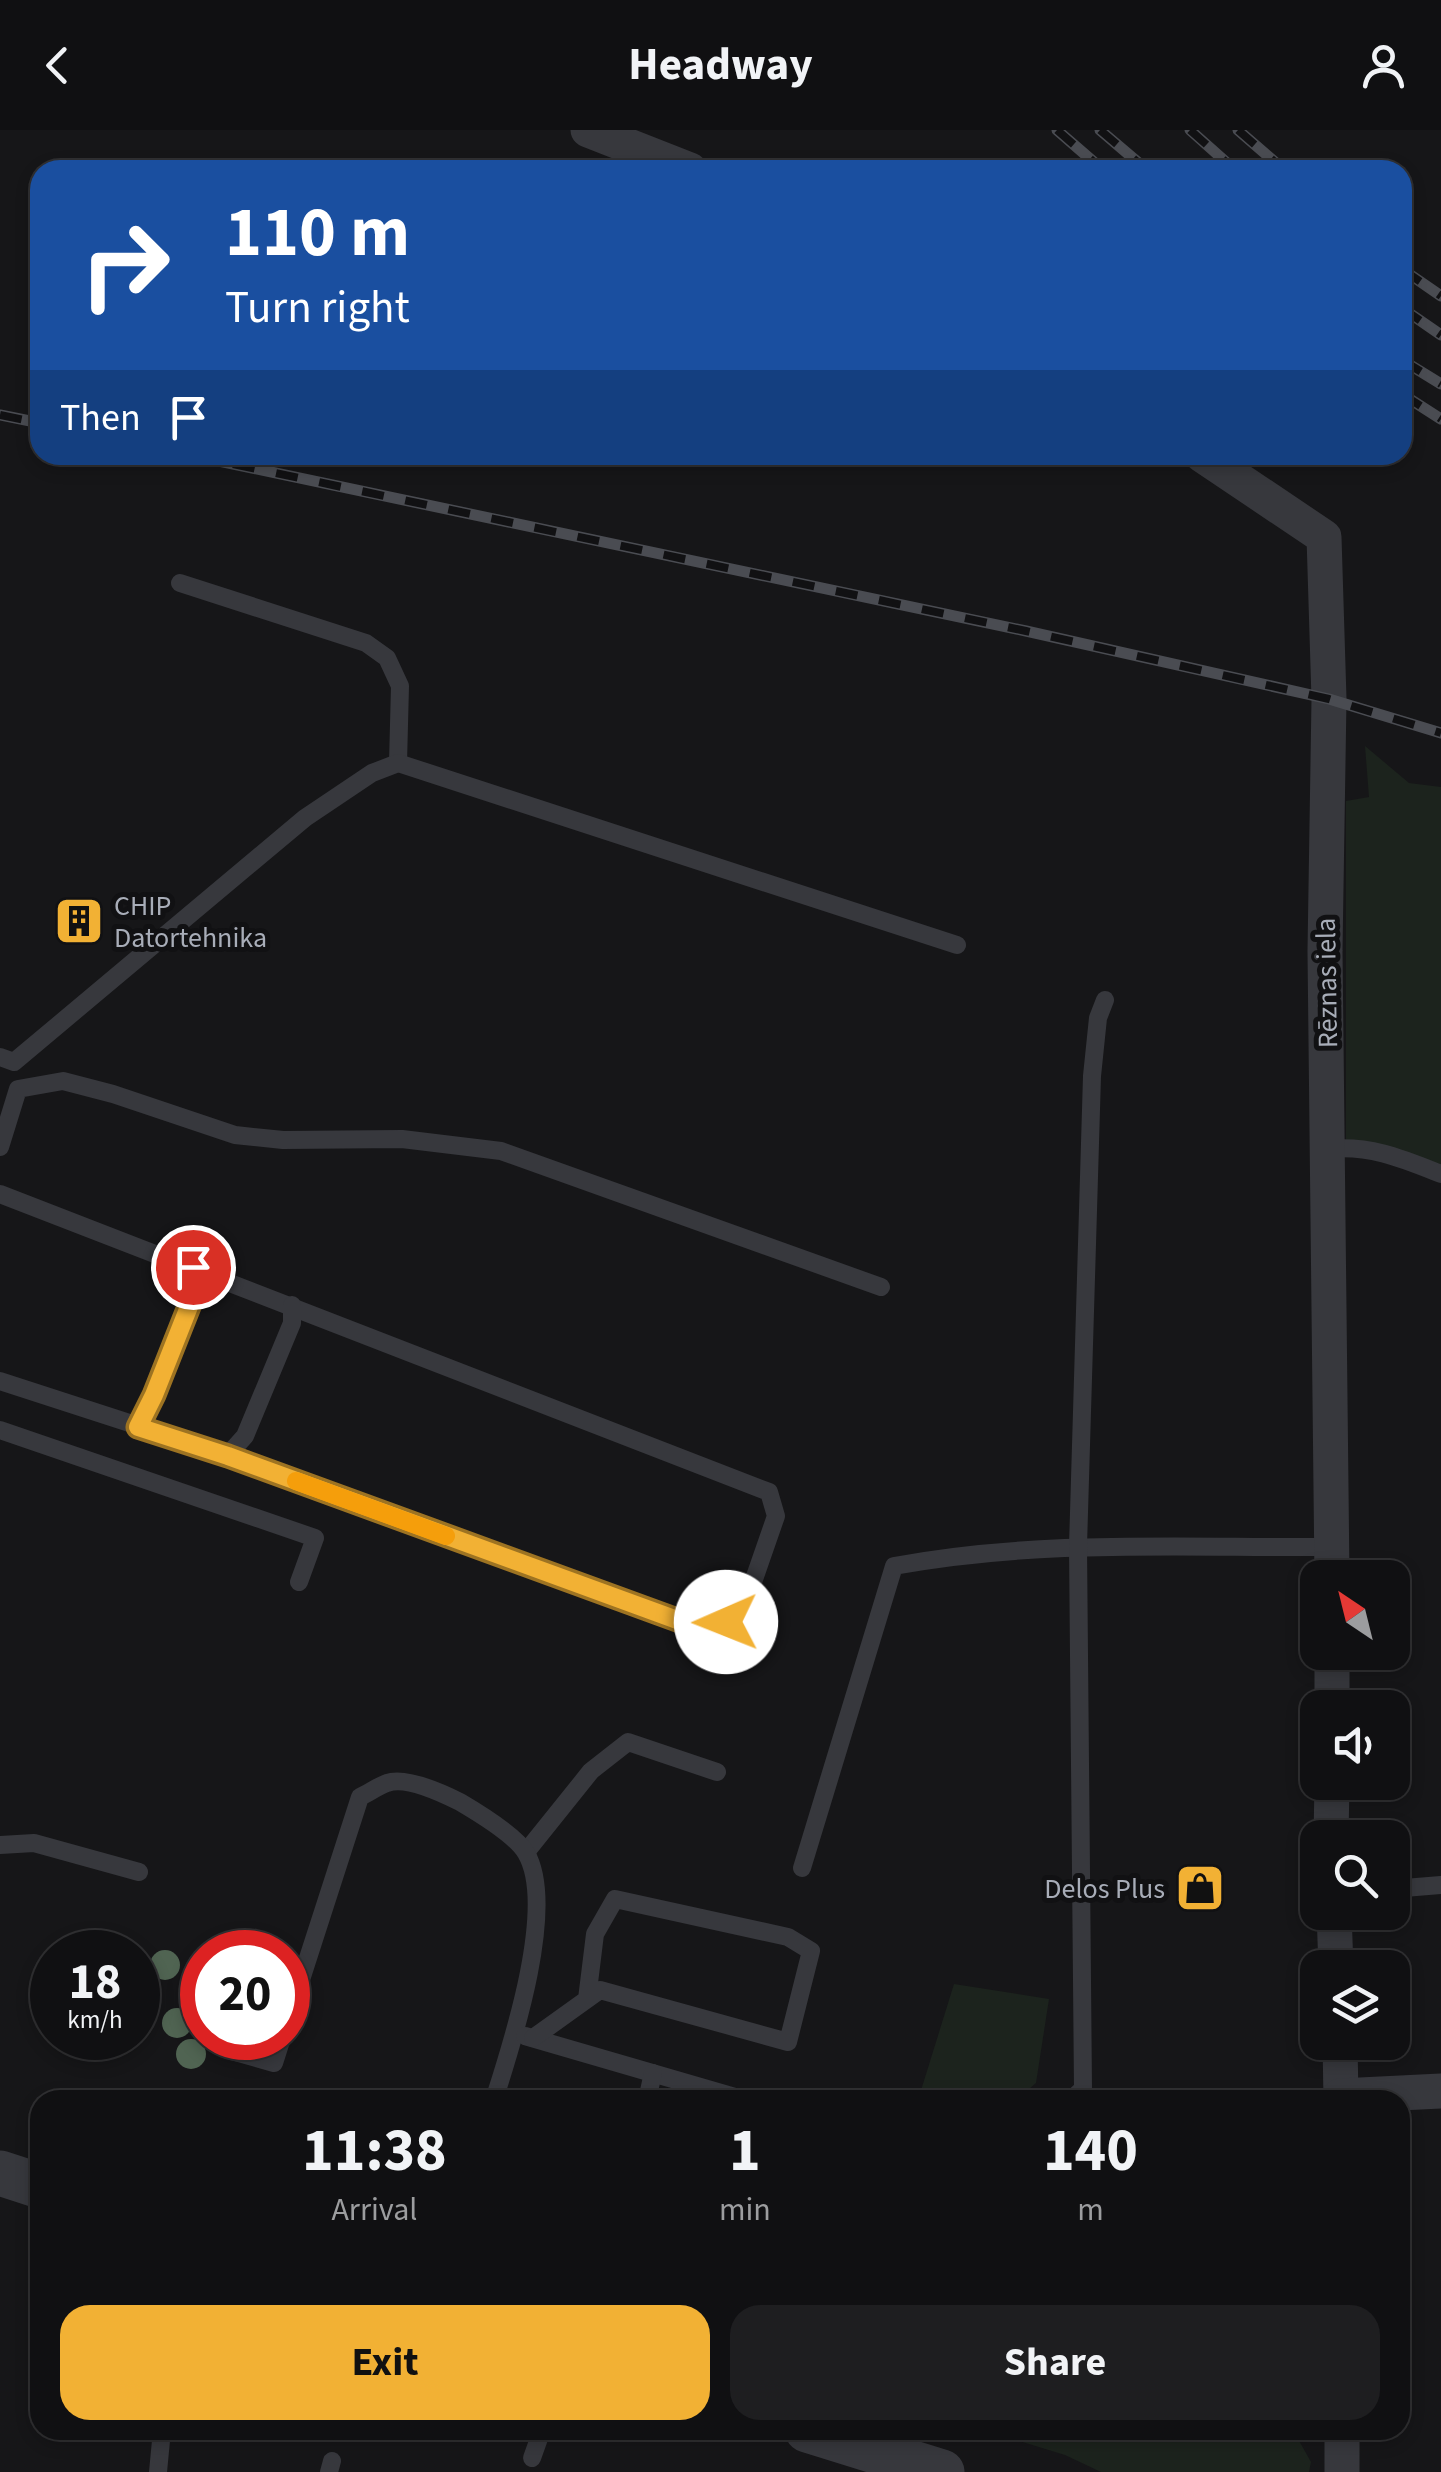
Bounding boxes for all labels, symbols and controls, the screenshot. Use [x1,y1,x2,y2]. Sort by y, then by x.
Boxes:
text: Headway [628,33,813,97]
icon: back [30,38,85,93]
icon: person [1356,38,1411,93]
text: 110 m [225,183,410,283]
icon: right [60,200,190,330]
text: Turn right [225,276,410,340]
icon: arrive [161,390,216,445]
text: Then [60,391,141,445]
place label: CHIP Datortehnika [114,886,267,958]
building icon: CHIP Datortehnika [53,895,105,947]
street label: Rēznas iela [1306,918,1348,1048]
pin [151,1225,236,1310]
icon: arrive [166,1240,221,1295]
north arrow [1300,1560,1410,1670]
map controls [1300,1560,1410,2060]
position arrow [674,1570,778,1674]
button: sound [1300,1690,1410,1800]
button: search [1300,1820,1410,1930]
shop icon: Delos Plus [1174,1862,1226,1914]
place label: Delos Plus [1044,1869,1165,1909]
speed limit sign: 20 [180,1930,310,2060]
text: 18 [69,1947,121,2018]
button: layers [1300,1950,1410,2060]
text: km/h [67,2002,123,2038]
text: 11:38 [302,2109,447,2194]
text: 1 [729,2109,761,2194]
text: 140 [1043,2109,1138,2194]
text: Arrival [331,2187,417,2233]
text: min [719,2187,771,2233]
text: m [1077,2187,1104,2233]
button: Exit [60,2305,710,2420]
button: Share [730,2305,1380,2420]

